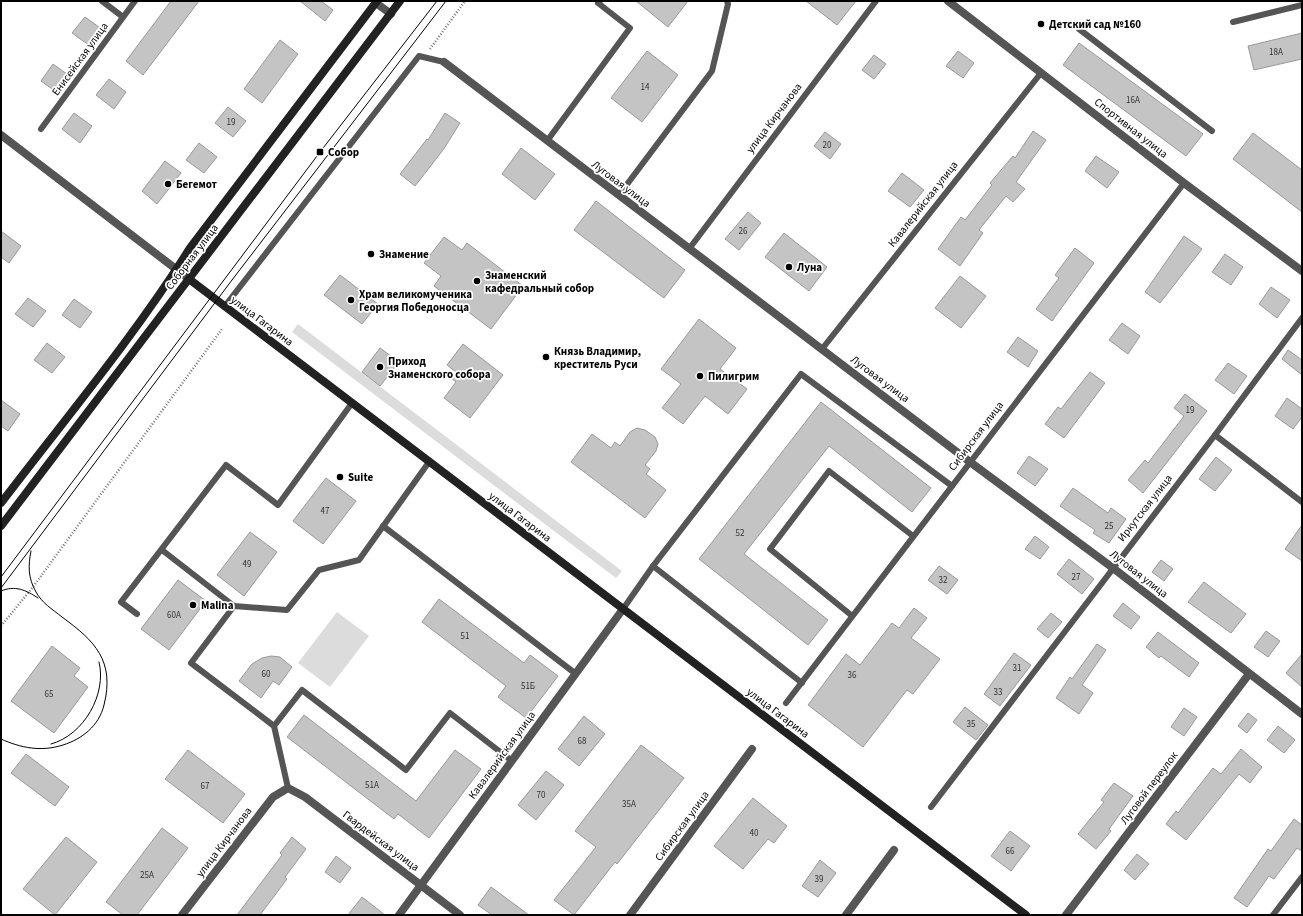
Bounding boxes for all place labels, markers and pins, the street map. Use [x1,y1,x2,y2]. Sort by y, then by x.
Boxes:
place label: Детский сад №160 [1049,17,1141,32]
marker: Детский сад №160 [1036,19,1046,29]
place label: Собор [328,145,359,160]
marker: Собор [315,147,325,157]
place label: Бегемот [176,177,217,192]
marker: Бегемот [163,179,173,189]
place label: Знамение [379,247,429,262]
marker: Знамение [366,249,376,259]
place label: Луна [796,260,822,275]
marker: Луна [784,262,794,272]
place label: Знаменский кафедральный собор [485,268,594,296]
marker: Знаменский кафедральный собор [472,276,482,286]
place label: Храм великомученика Георгия Победоносца [359,287,472,315]
marker: Храм великомученика Георгия Победоносца [346,295,356,305]
place label: Князь Владимир, креститель Руси [554,344,641,372]
marker: Князь Владимир, креститель Руси [541,352,551,362]
place label: Приход Знаменского собора [388,354,491,382]
marker: Приход Знаменского собора [375,362,385,372]
place label: Пилигрим [708,369,759,384]
marker: Пилигрим [695,371,705,381]
place label: Suite [348,470,373,485]
marker: Suite [335,472,345,482]
place label: Malina [201,598,234,613]
marker: Malina [188,600,198,610]

